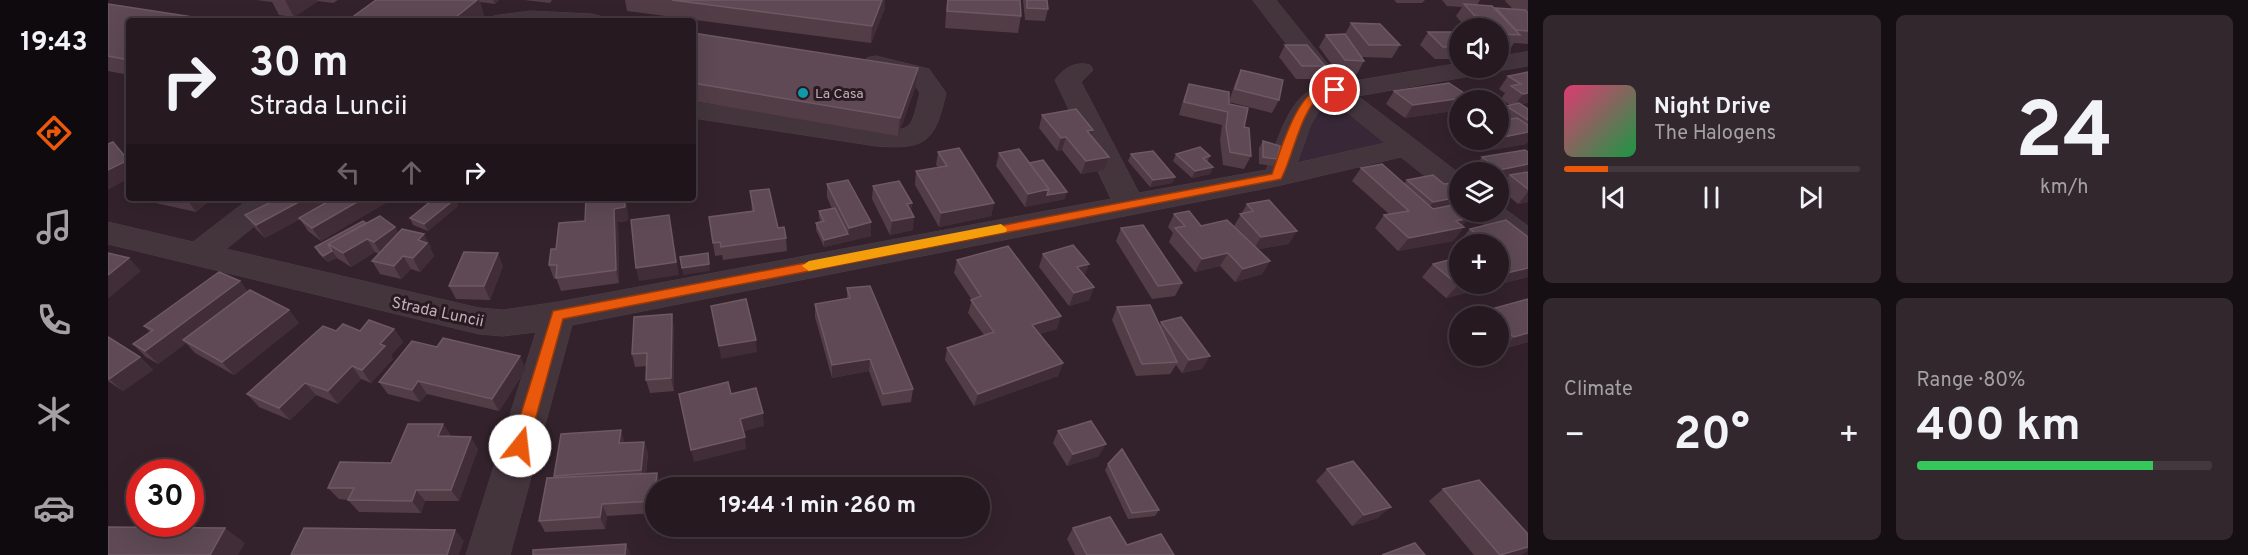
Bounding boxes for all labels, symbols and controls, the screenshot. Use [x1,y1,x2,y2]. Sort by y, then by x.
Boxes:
map controls [1449,18,1509,366]
button: sound [1449,18,1509,78]
text: 19:43 [20,26,88,60]
text: 30 m [249,38,348,91]
icon: right [150,42,228,120]
pin [1309,64,1360,115]
icon: arrive [1318,73,1351,106]
marker: La Casa [796,86,810,100]
place label: La Casa [815,86,864,103]
text: 24 [2015,86,2113,185]
text: Strada Luncii [249,90,408,124]
button: search [1449,90,1509,150]
text: Night Drive [1654,94,1771,121]
icon: directions [33,112,75,154]
text: The Halogens [1654,121,1776,147]
icon: left [332,156,365,189]
icon: ahead [395,156,428,189]
icon: right [458,156,491,189]
button: layers [1449,162,1509,222]
text: km/h [2040,175,2089,201]
icon: previous [1597,181,1630,214]
icon: pause [1695,181,1728,214]
icon: next [1794,181,1827,214]
icon: music [33,206,75,248]
button: + [1449,234,1509,294]
street label: Strada Luncii [390,293,486,333]
icon: phone [33,299,75,341]
button: − [1449,306,1509,366]
text: Range · 80% [1917,368,2026,394]
text: Climate [1564,377,1633,403]
icon: climate [33,393,75,435]
text: 400 km [1917,399,2081,456]
text: 20° [1674,408,1750,465]
position arrow [488,414,552,478]
text: − [1564,416,1585,458]
text: + [1838,416,1859,458]
speed limit sign: 30 [126,459,204,537]
icon: car [33,487,75,529]
text: 19:44 · 1 min · 260 m [719,493,916,520]

